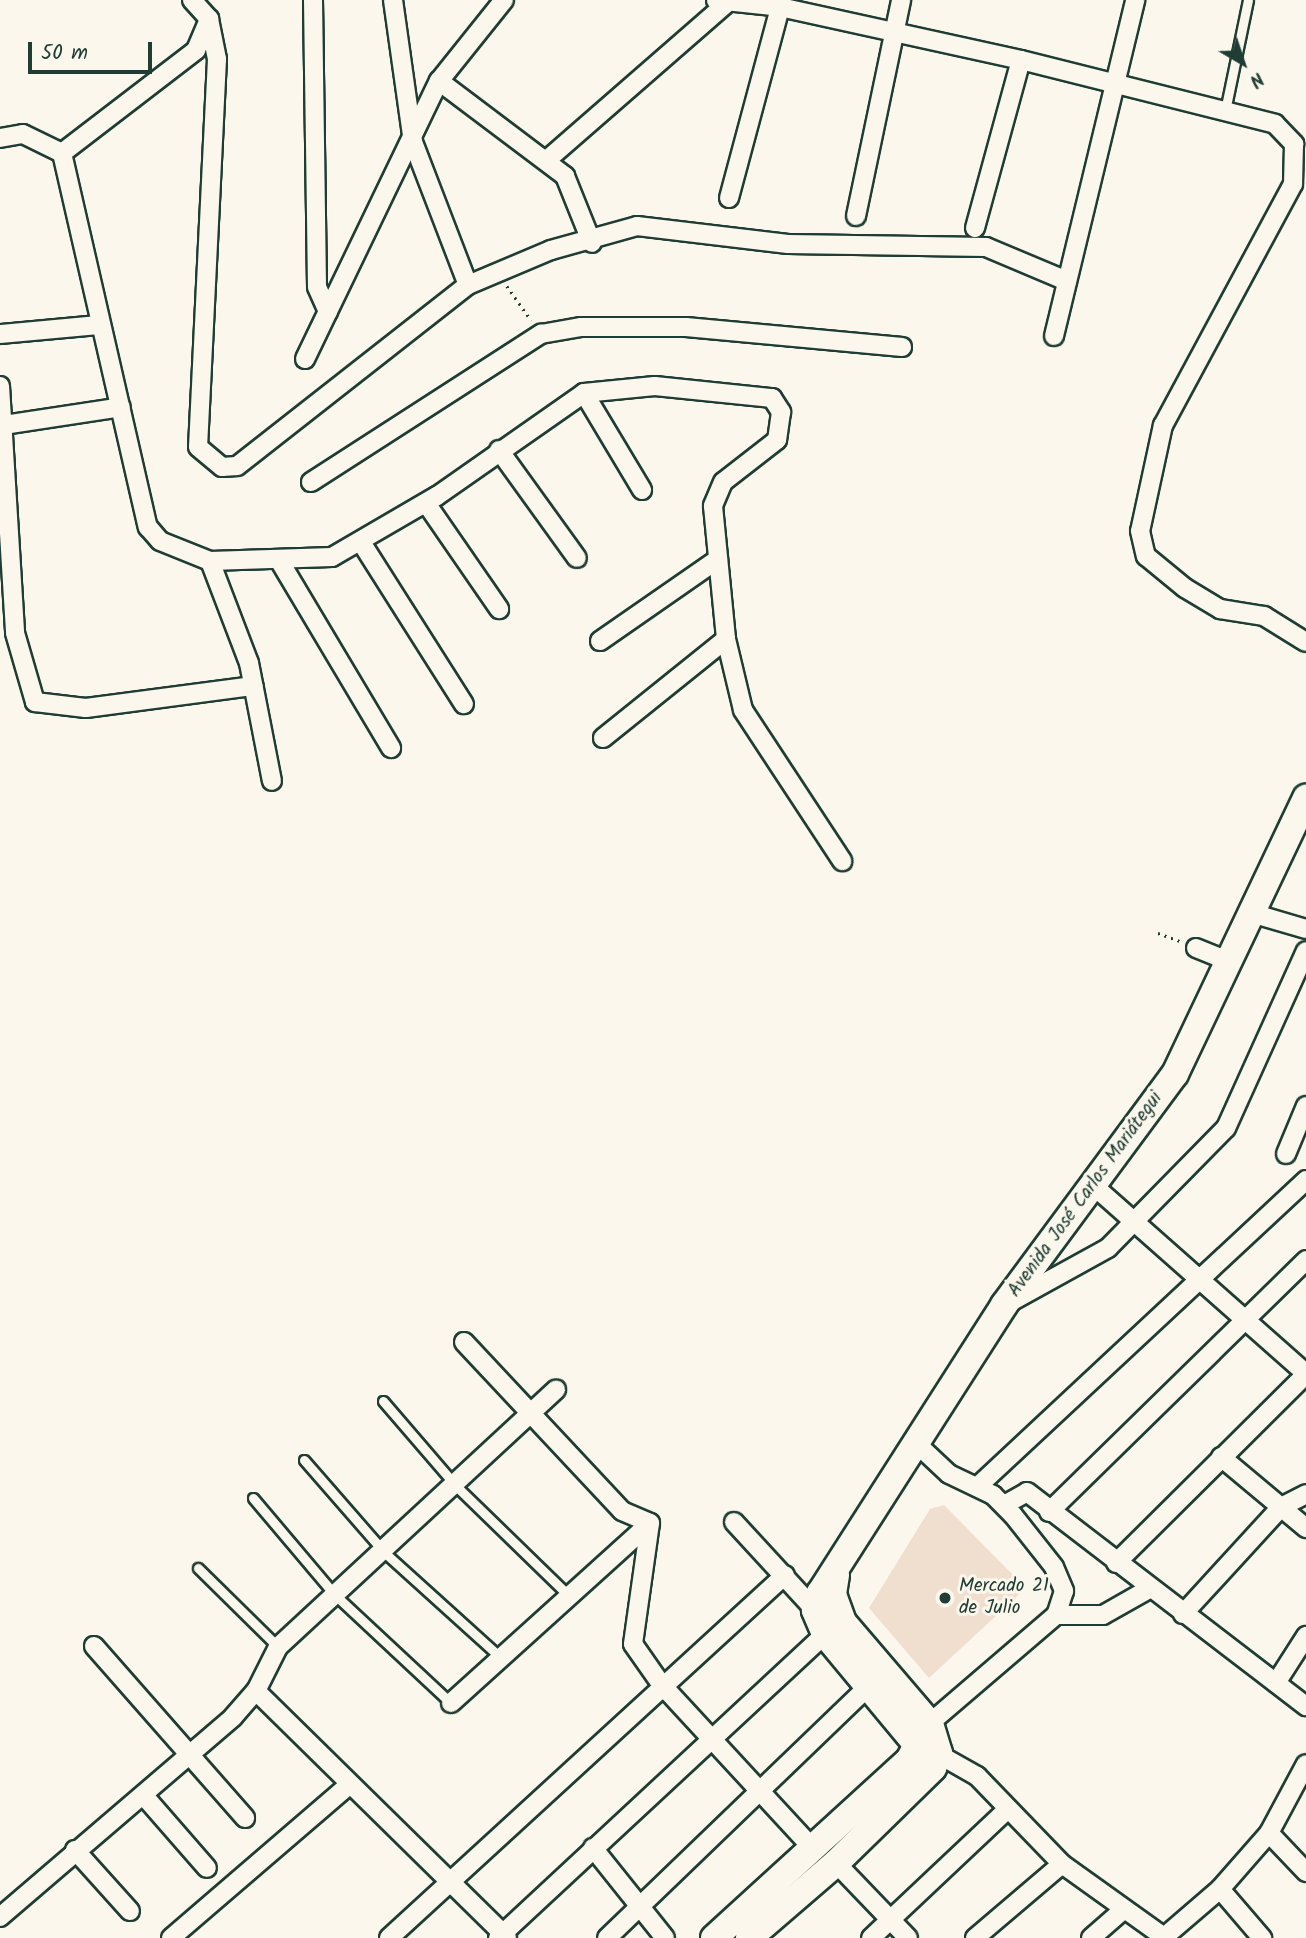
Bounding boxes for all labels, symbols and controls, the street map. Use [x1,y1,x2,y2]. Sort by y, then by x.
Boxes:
scale bar [32,28,156,72]
north arrow [1208,28,1278,98]
text: 50 m [41,37,88,70]
text: N [1242,64,1270,95]
street label: Avenida José Carlos Mariátegui [1004,1088,1168,1302]
place label: Mercado 21 de Julio [959,1576,1049,1620]
marker: Mercado 21 de Julio [937,1590,953,1606]

